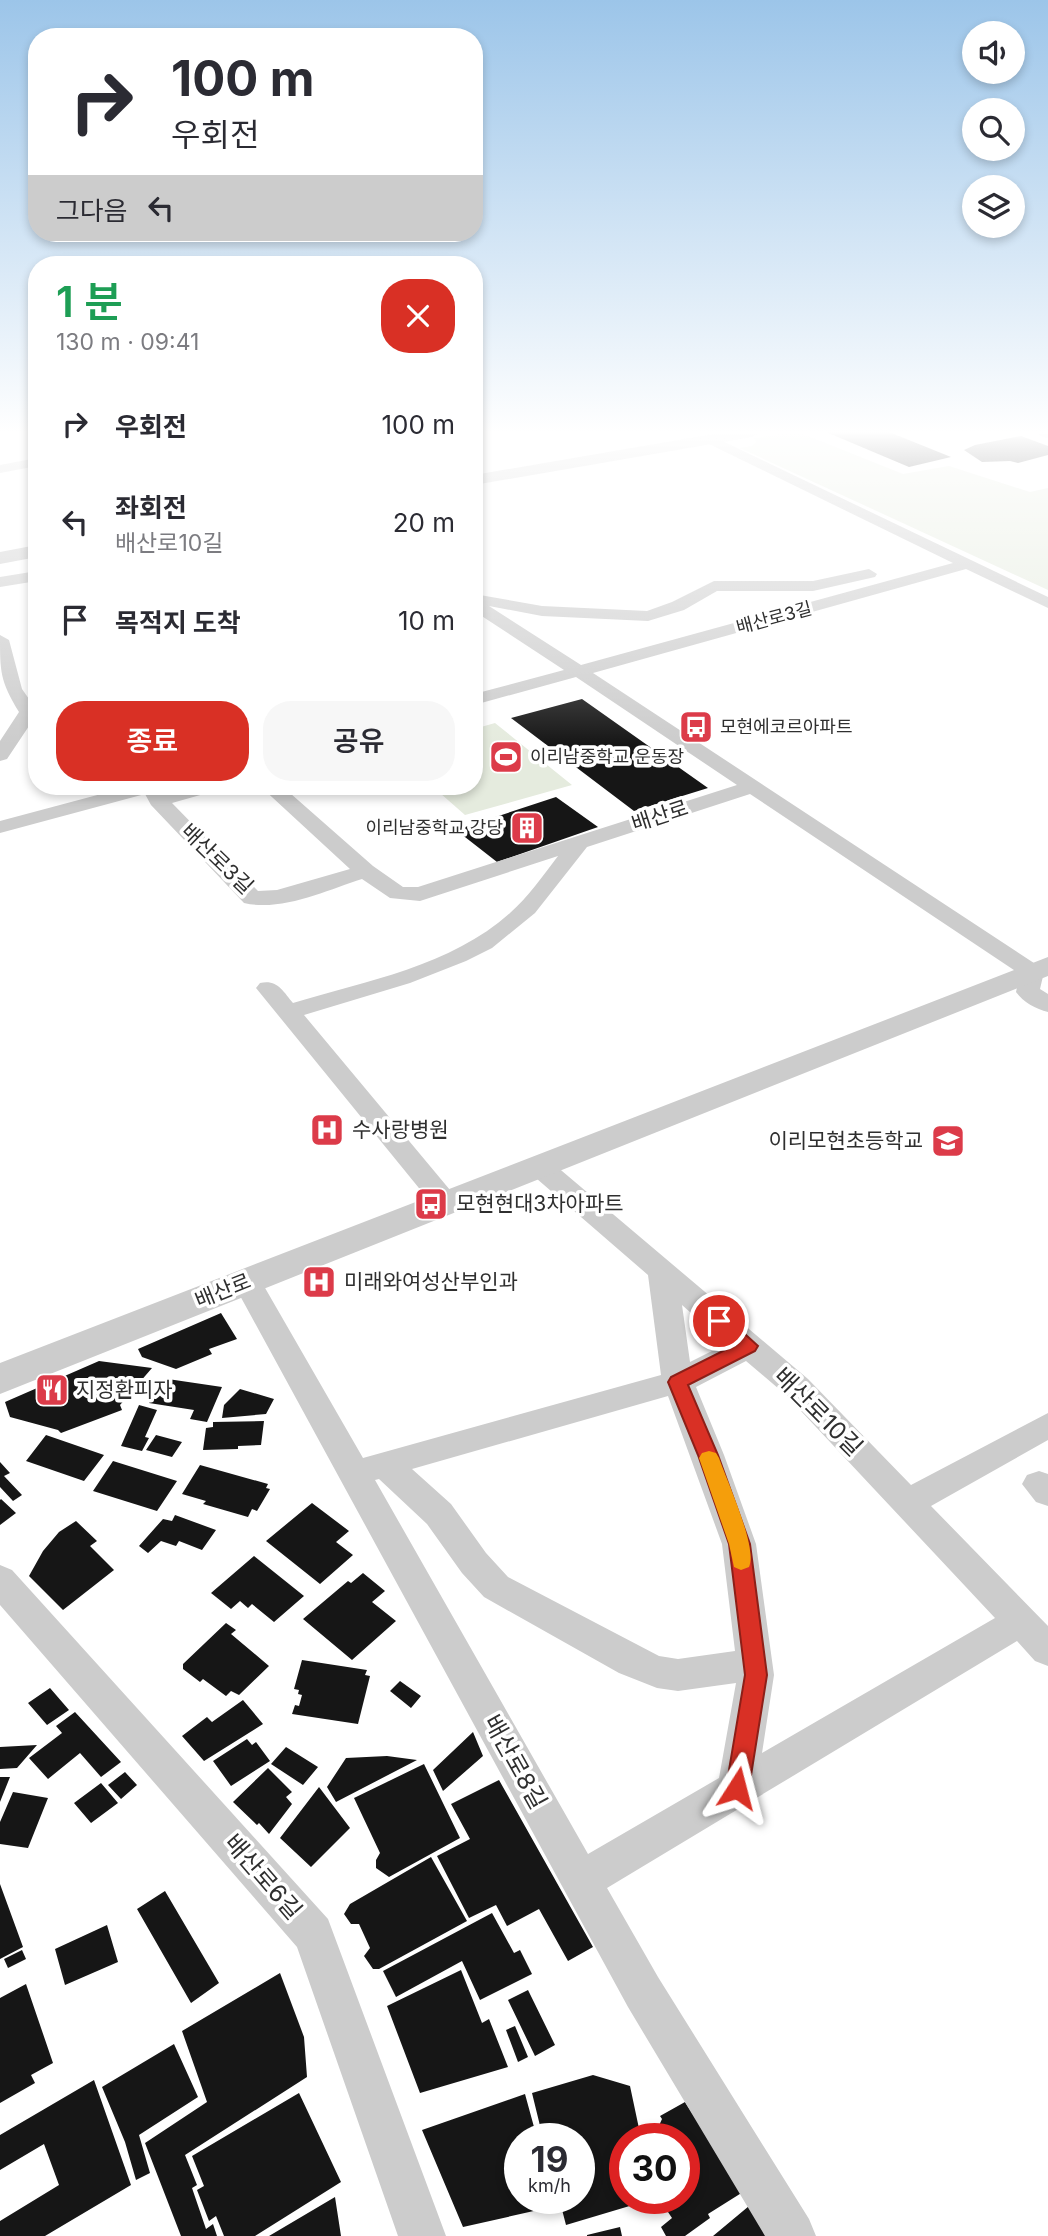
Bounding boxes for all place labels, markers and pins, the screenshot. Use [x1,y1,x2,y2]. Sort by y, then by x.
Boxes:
bus stop icon: 모현에코르아파트 [677,708,715,746]
place label: 모현에코르아파트 [720,716,852,737]
sports icon: 이리남중학교 운동장 [487,738,525,776]
place label: 이리남중학교 운동장 [530,746,684,767]
building icon: 이리남중학교 강당 [508,809,546,847]
place label: 이리남중학교 강당 [365,817,503,838]
hospital icon: 수사랑병원 [308,1111,346,1149]
place label: 수사랑병원 [352,1117,449,1142]
school or university icon: 이리모현초등학교 [929,1122,967,1160]
place label: 이리모현초등학교 [768,1128,923,1153]
bus stop icon: 모현현대3차아파트 [412,1185,450,1223]
place label: 모현현대3차아파트 [456,1191,624,1216]
hospital icon: 미래와여성산부인과 [300,1263,338,1301]
place label: 미래와여성산부인과 [344,1269,518,1294]
pin [689,1291,749,1351]
restaurant icon: 지정환피자 [33,1371,71,1409]
place label: 지정환피자 [76,1377,173,1402]

